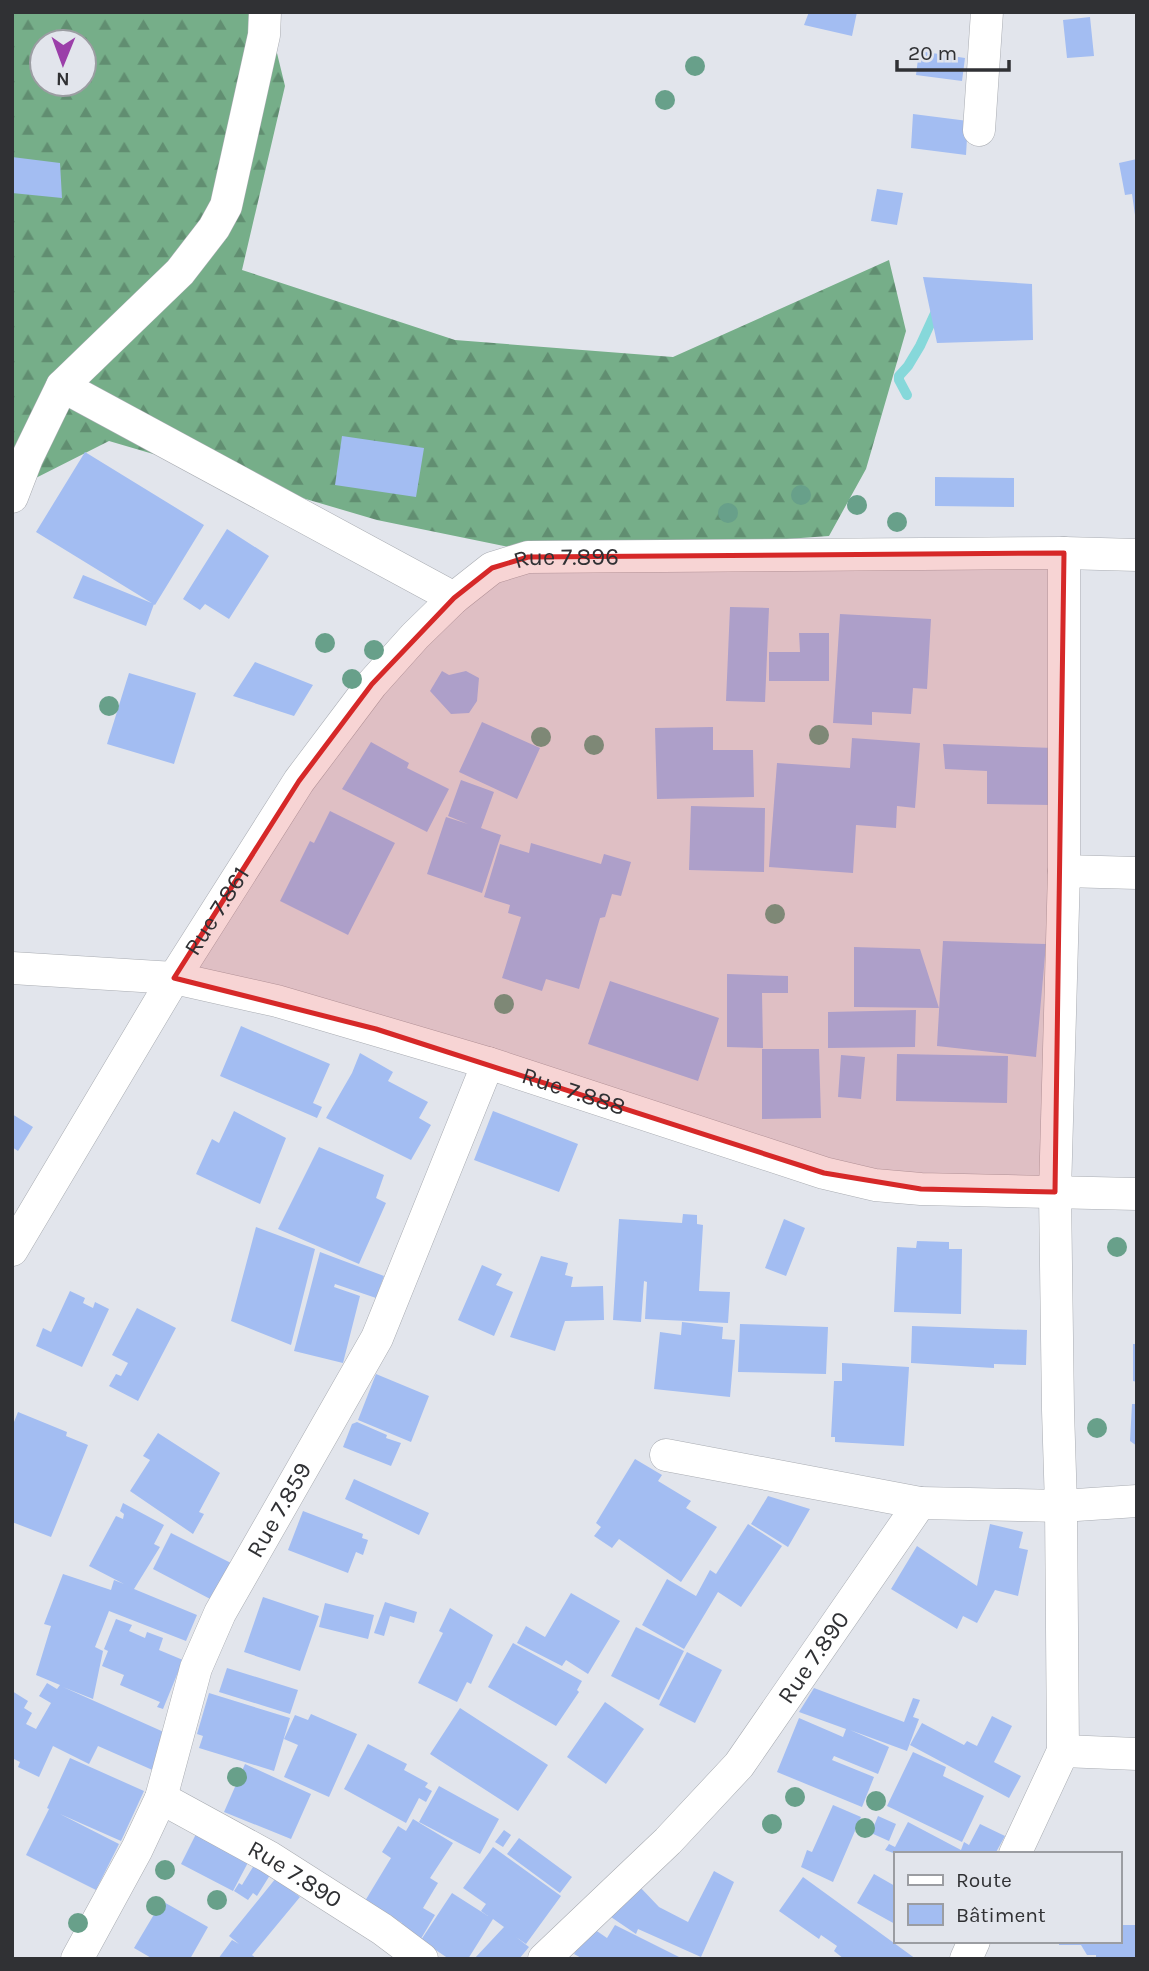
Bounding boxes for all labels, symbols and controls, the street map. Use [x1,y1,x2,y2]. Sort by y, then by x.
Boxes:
north arrow [28,28,98,98]
scale bar [897,28,1009,72]
text: 20 m [908,41,957,65]
text: N [56,68,70,90]
street label: Rue 7.896 [510,542,619,575]
street label: Rue 7.861 [178,862,255,960]
street label: Rue 7.888 [519,1061,629,1121]
street label: Rue 7.859 [241,1457,317,1562]
street label: Rue 7.890 [772,1606,855,1709]
street label: Rue 7.890 [243,1834,347,1914]
legend [894,1852,1121,1943]
text: Route [956,1868,1012,1892]
text: Bâtiment [956,1903,1046,1927]

